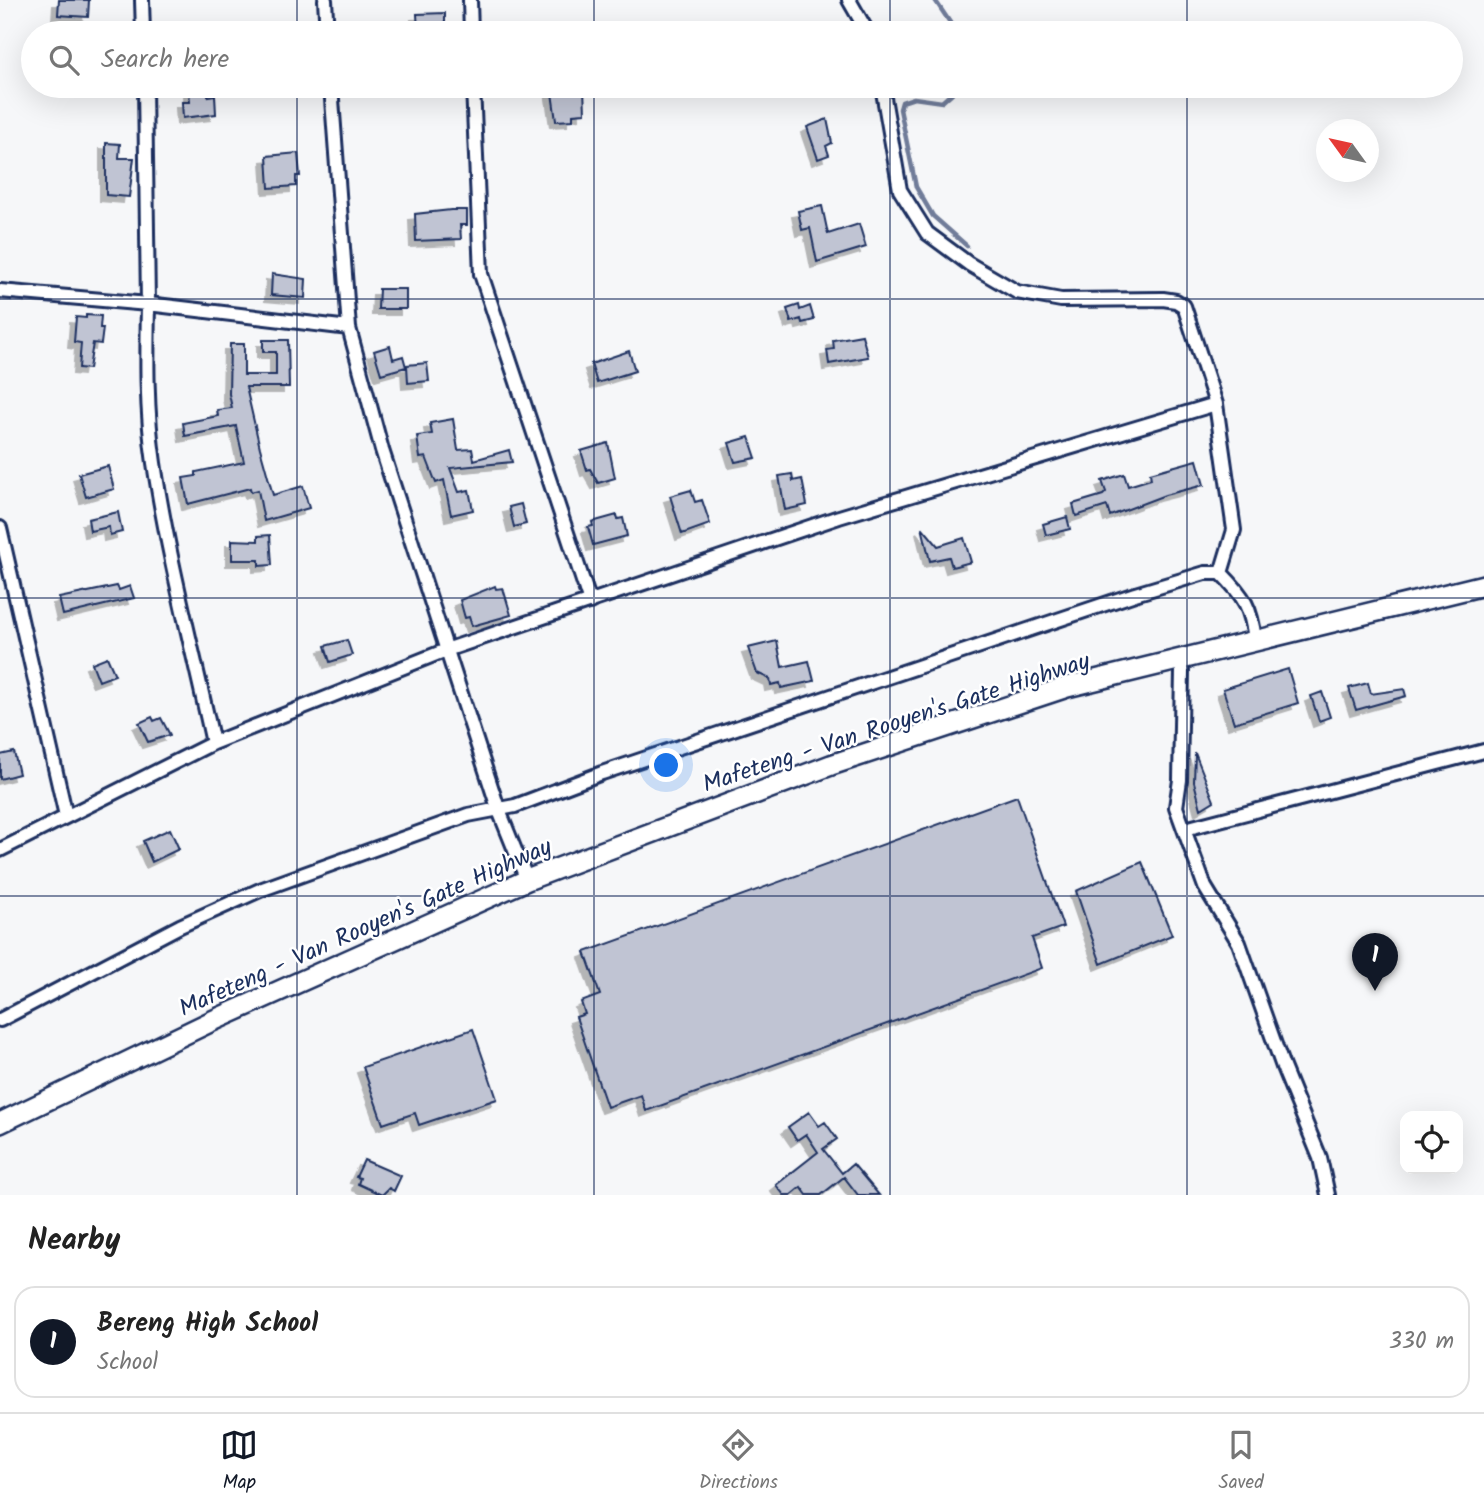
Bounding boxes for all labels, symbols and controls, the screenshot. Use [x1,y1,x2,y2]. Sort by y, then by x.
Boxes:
search box [21,21,1463,98]
text: Search here [101,39,229,81]
icon: search [45,41,83,79]
north arrow [1316,119,1379,182]
street label: Mafeteng - Van Rooyen's Gate Highway [698,642,1096,805]
your location [649,748,683,782]
street label: Mafeteng - Van Rooyen's Gate Highway [173,828,559,1029]
pin: 1 [1352,933,1398,991]
map controls [1400,1111,1463,1174]
button: locate [1400,1111,1463,1174]
text: Nearby [28,1217,120,1265]
text: Bereng High School [97,1303,318,1345]
text: 1 [50,1324,56,1360]
text: 330 m [1389,1324,1454,1360]
text: School [97,1345,158,1381]
tab: Map [220,1426,258,1498]
tab: Directions [699,1426,778,1498]
tab: Saved [1219,1426,1264,1498]

